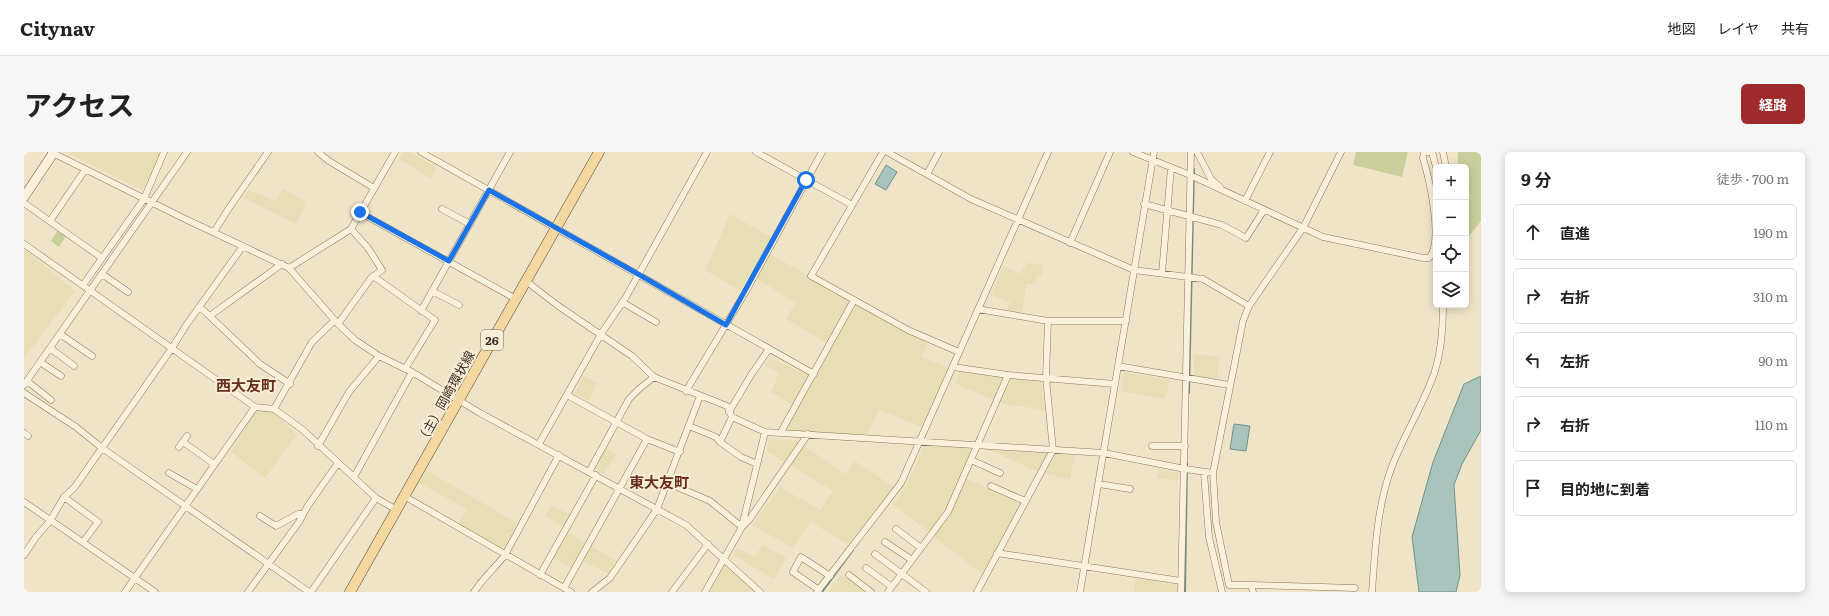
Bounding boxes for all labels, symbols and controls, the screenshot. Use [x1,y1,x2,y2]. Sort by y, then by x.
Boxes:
text: Citynav [20,14,95,42]
text: 地図 [1667,18,1695,38]
text: レイヤ [1717,18,1759,38]
text: 共有 [1781,18,1809,38]
text: アクセス [24,83,135,125]
button: 経路 [1741,84,1805,124]
map controls [1433,164,1469,308]
button: + [1433,164,1469,200]
text: 9 分 [1521,166,1551,191]
text: 徒歩 · 700 m [1717,169,1789,188]
route start [797,171,815,189]
button: − [1433,200,1469,236]
route end [351,203,369,221]
icon: ahead [1522,221,1544,243]
text: 直進 [1560,221,1590,244]
text: 190 m [1753,223,1788,242]
button: locate [1433,236,1469,272]
button: layers [1433,272,1469,308]
icon: right [1522,285,1544,307]
text: 右折 [1560,285,1590,308]
text: 310 m [1753,287,1788,306]
road number: 26 [481,330,503,350]
street label: （主）岡崎環状線 [411,347,479,447]
icon: left [1522,349,1544,371]
text: 左折 [1560,349,1590,372]
text: 90 m [1758,351,1788,370]
district label: 西大友町 [216,373,276,396]
icon: right [1522,413,1544,435]
text: 右折 [1560,413,1590,436]
text: 110 m [1755,415,1788,434]
district label: 東大友町 [629,470,689,493]
icon: arrive [1522,477,1544,499]
text: 目的地に到着 [1560,477,1650,500]

